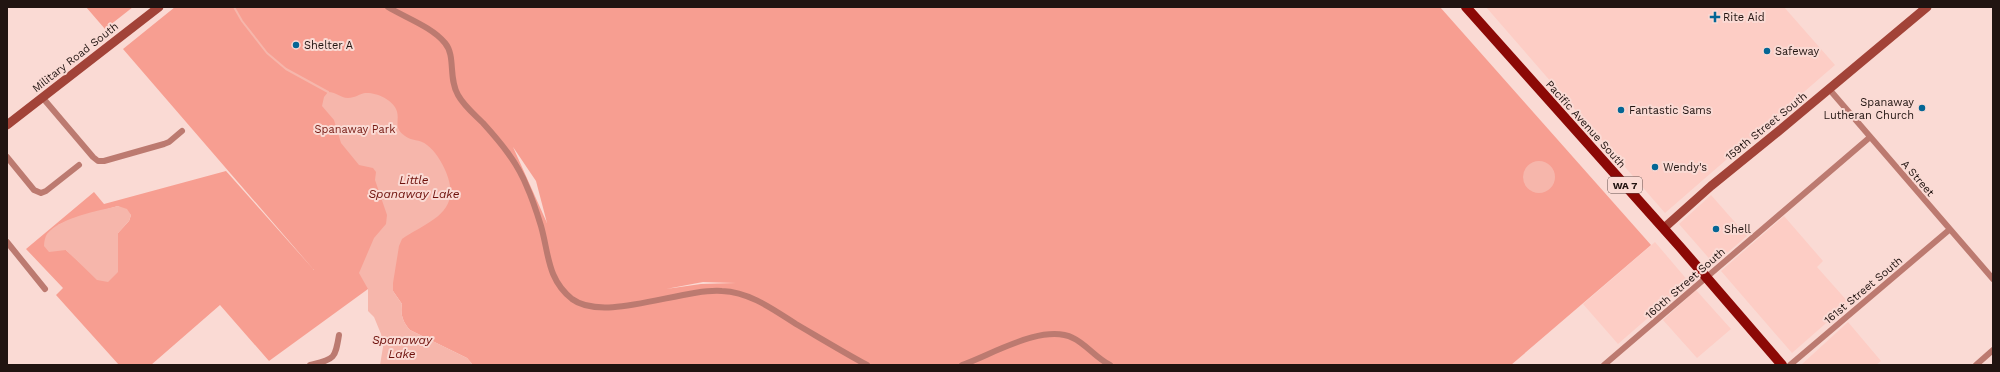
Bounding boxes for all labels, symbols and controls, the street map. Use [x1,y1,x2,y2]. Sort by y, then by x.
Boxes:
place label: Rite Aid [1723,11,1765,24]
marker: Rite Aid [1710,12,1720,22]
street label: Military Road South [30,20,121,95]
place label: Shelter A [304,39,353,52]
marker: Shelter A [291,40,301,50]
place label: Safeway [1775,45,1819,58]
marker: Safeway [1762,46,1772,56]
street label: Pacific Avenue South [1543,78,1628,171]
street label: 159th Street South [1723,89,1810,163]
place label: Spanaway Lutheran Church [1823,96,1914,122]
marker: Spanaway Lutheran Church [1917,103,1927,113]
place label: Fantastic Sams [1629,104,1712,117]
marker: Fantastic Sams [1616,105,1626,115]
park label: Spanaway Park [315,123,395,136]
street label: A Street [1898,158,1937,199]
place label: Wendy's [1663,161,1707,174]
marker: Wendy's [1650,162,1660,172]
water label: Little Spanaway Lake [368,173,460,201]
road number: WA 7 [1608,177,1642,193]
place label: Shell [1724,223,1752,236]
marker: Shell [1711,224,1721,234]
street label: 160th Street South [1643,245,1728,322]
street label: 161st Street South [1822,254,1905,327]
water label: Spanaway Lake [372,333,433,361]

